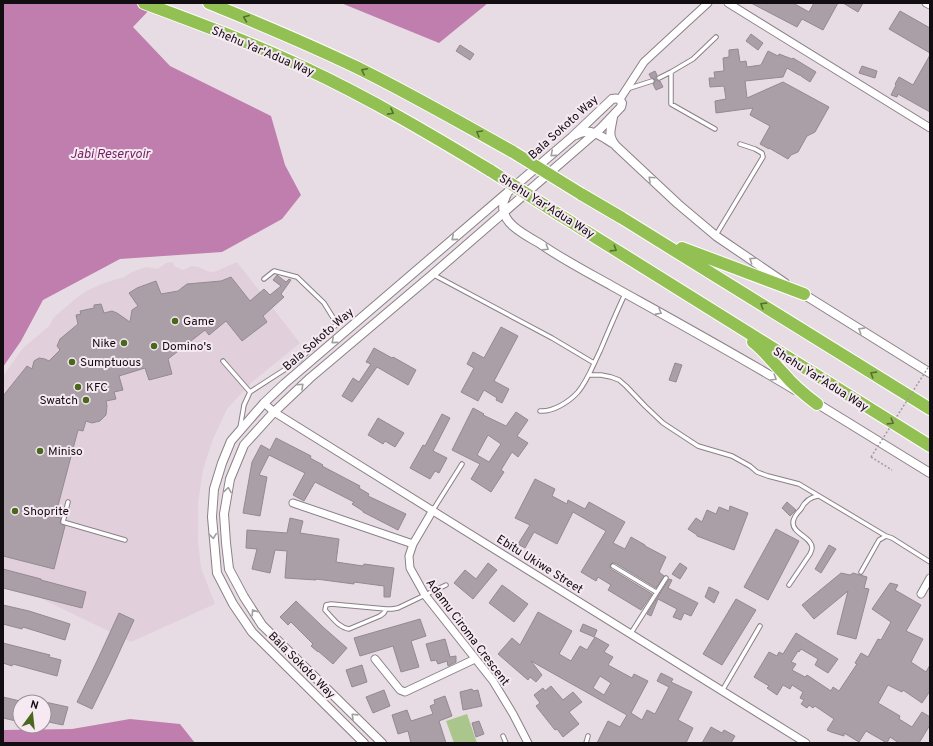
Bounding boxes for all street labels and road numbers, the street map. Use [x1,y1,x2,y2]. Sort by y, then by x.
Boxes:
street label: Shehu Yar'Adua Way [209,23,316,81]
street label: Bala Sokoto Way [525,92,602,163]
street label: Shehu Yar'Adua Way [496,171,597,243]
street label: Bala Sokoto Way [280,305,357,375]
street label: Shehu Yar'Adua Way [770,344,871,416]
street label: Ebitu Ukiwe Street [493,532,586,598]
street label: Adamu Ciroma Crescent [422,576,513,689]
street label: Bala Sokoto Way [264,629,338,703]

